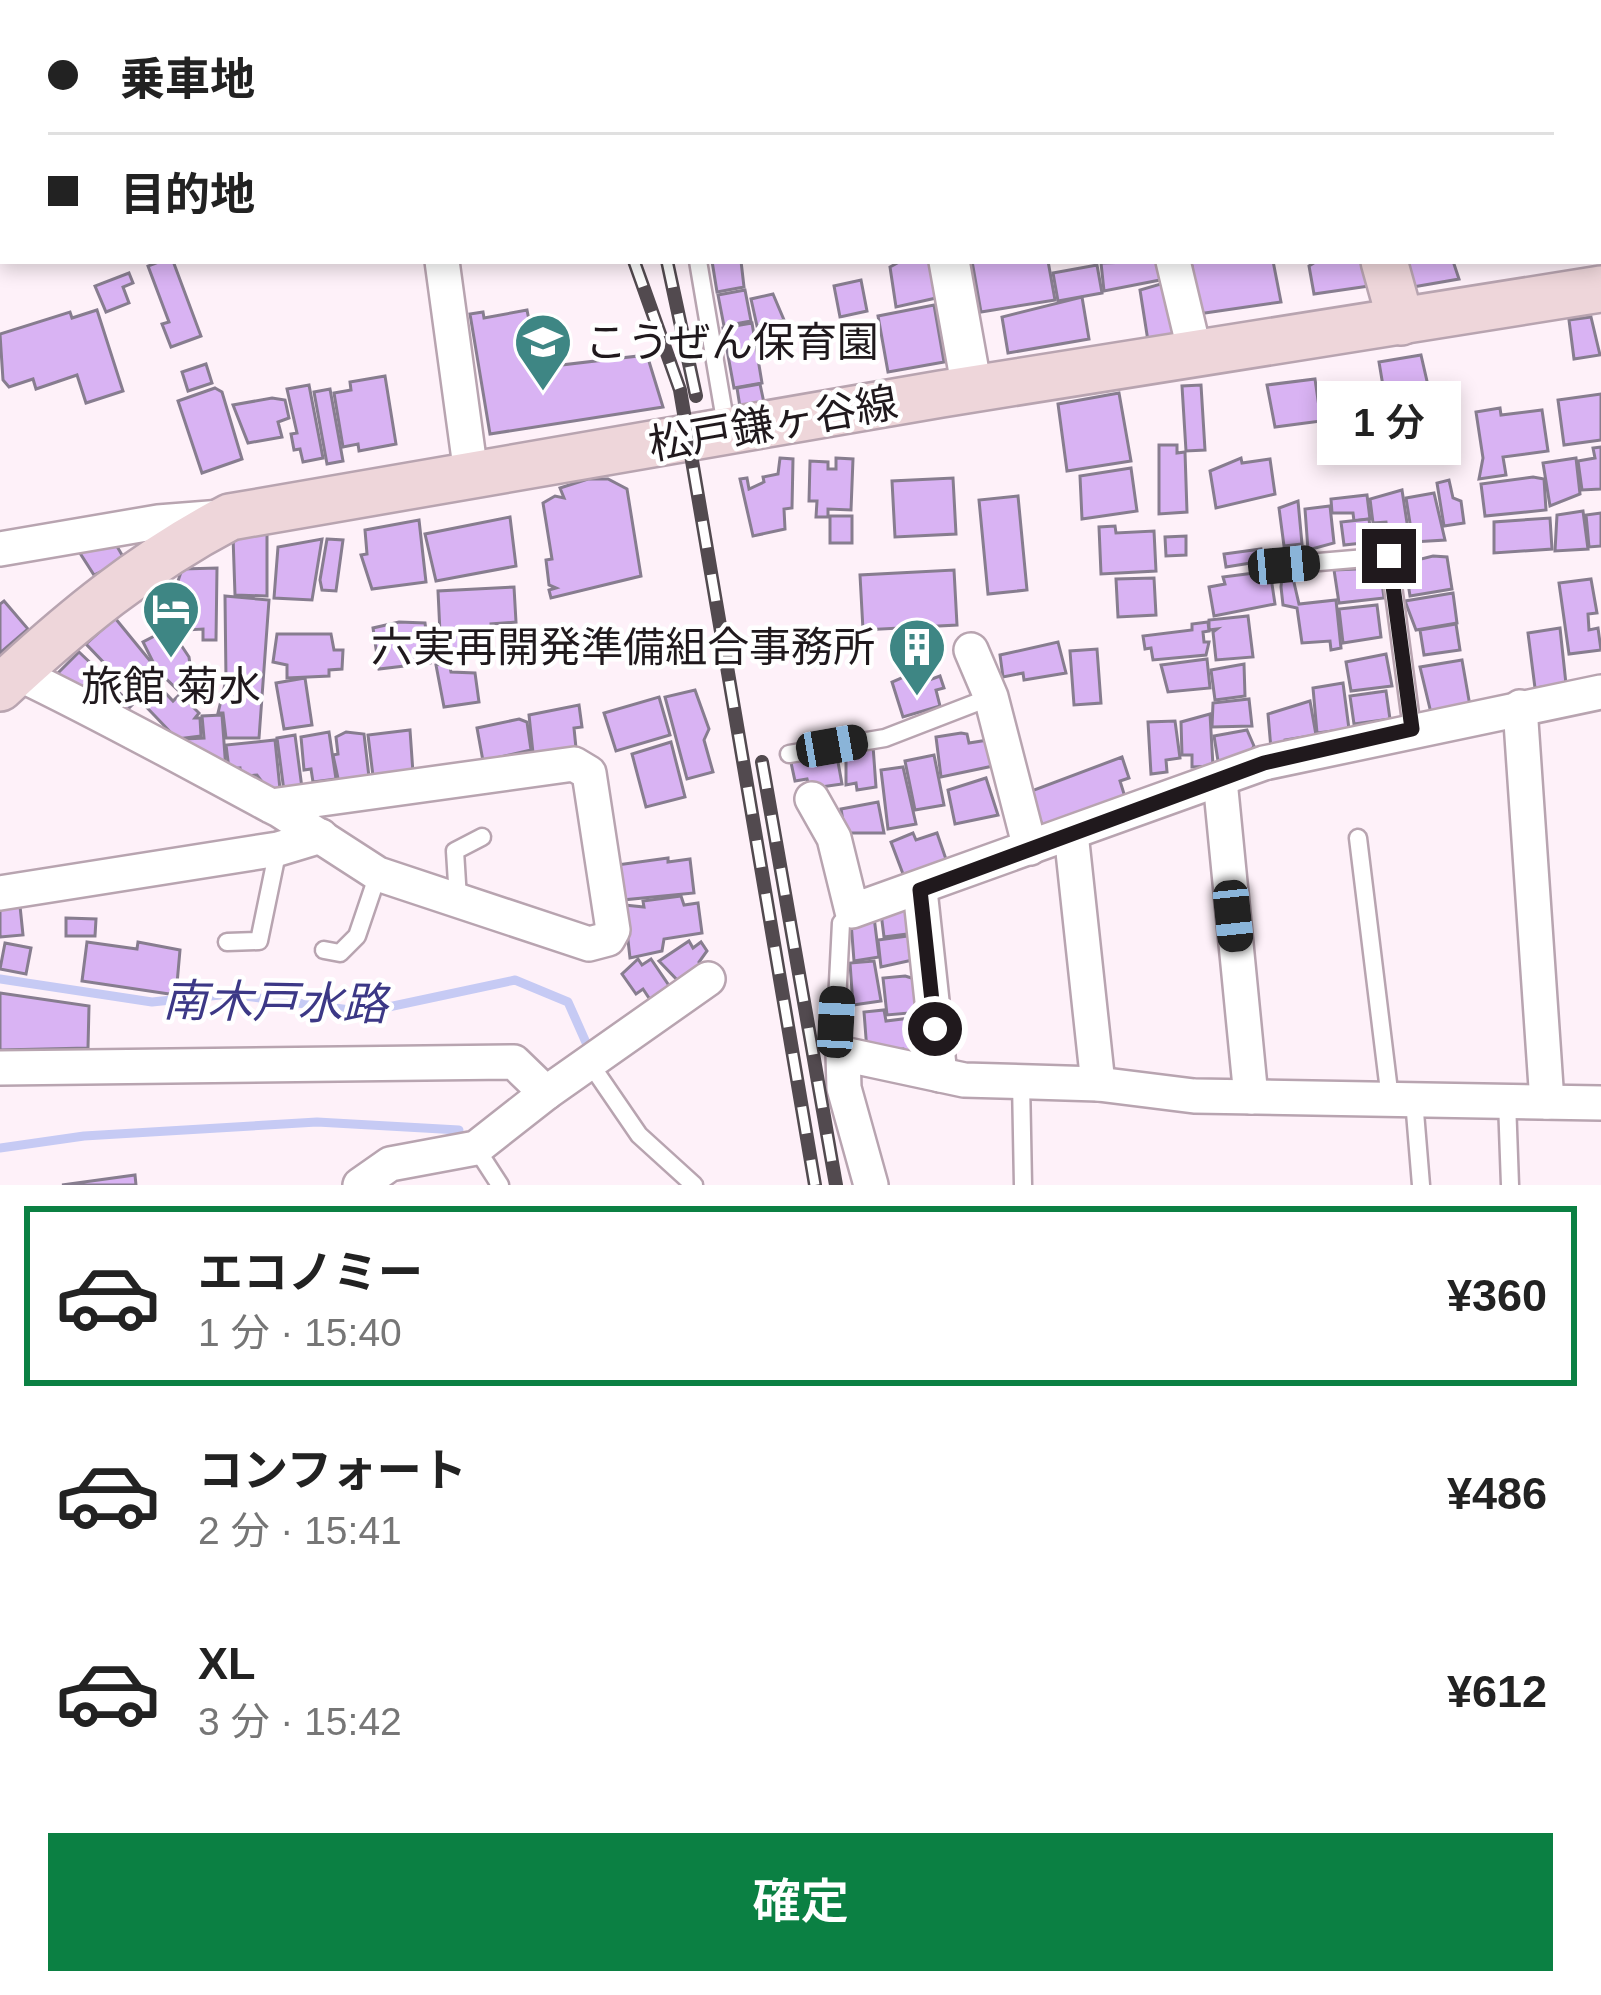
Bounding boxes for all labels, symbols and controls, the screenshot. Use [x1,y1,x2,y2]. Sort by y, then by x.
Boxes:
text: 乗車地 [120,54,255,105]
text: 目的地 [120,169,255,220]
school or university icon: こうぜん保育園 [512,311,574,393]
place label: こうぜん保育園 [585,319,879,366]
street label: 松戸鎌ヶ谷線 [645,378,901,469]
callout: 1 分 [1317,382,1461,466]
text: 1 分 [1353,401,1425,444]
route end [1362,529,1416,583]
car [1247,544,1321,586]
hotel icon: 旅館 菊水 [140,578,202,660]
building icon: 六実再開発準備組合事務所 [886,616,948,698]
place label: 六実再開発準備組合事務所 [371,624,875,671]
place label: 旅館 菊水 [81,663,261,710]
car [793,722,871,770]
car [1211,878,1255,954]
water label: 南木戸水路 [162,975,392,1030]
car [816,985,856,1059]
route start [908,1002,962,1056]
icon: car [54,1242,162,1350]
text: エコノミー [198,1247,423,1298]
text: ¥360 [1447,1270,1547,1321]
text: 1 分 · 15:40 [198,1311,402,1354]
icon: car [54,1440,162,1548]
text: コンフォート [198,1445,467,1496]
text: ¥486 [1447,1468,1547,1519]
text: 2 分 · 15:41 [198,1509,402,1552]
icon: car [54,1638,162,1746]
text: XL [198,1638,256,1689]
text: ¥612 [1447,1666,1547,1717]
text: 3 分 · 15:42 [198,1700,402,1743]
button: 確定 [48,1833,1553,1971]

